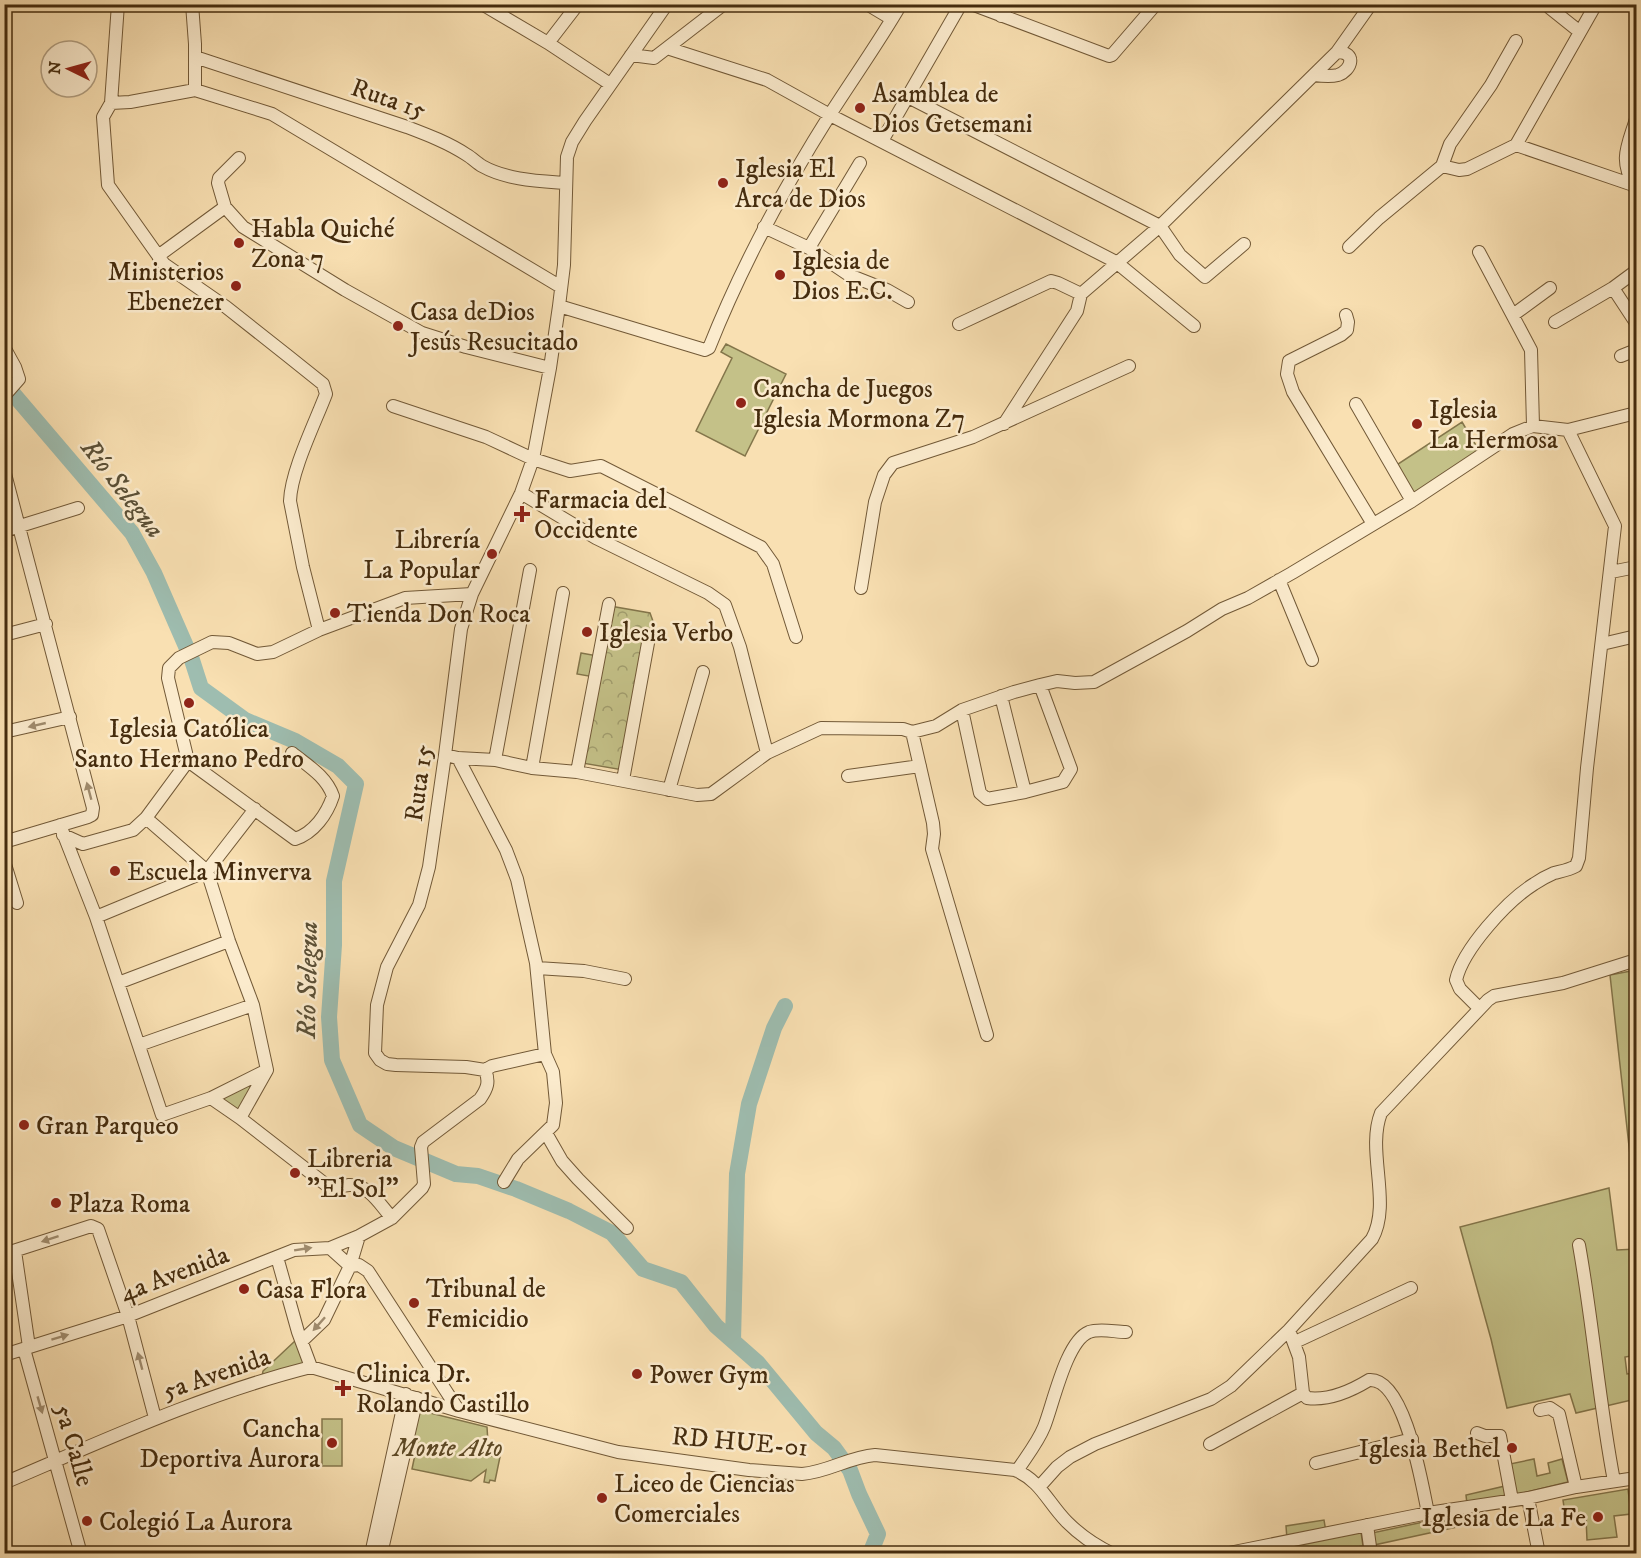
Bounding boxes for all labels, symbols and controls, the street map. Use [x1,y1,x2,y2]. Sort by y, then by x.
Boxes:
north arrow [39,39,99,99]
text: N [45,60,66,75]
street label: Ruta 15 [347,71,430,128]
place label: Asamblea de Dios Getsemani [872,78,1033,141]
marker: Asamblea de Dios Getsemani [853,101,867,115]
place label: Iglesia El Arca de Dios [735,153,866,216]
marker: Iglesia El Arca de Dios [716,176,730,190]
place label: Habla Quiché Zona 7 [251,213,395,276]
marker: Habla Quiché Zona 7 [232,236,246,250]
place label: Iglesia de Dios E.C. [792,245,893,308]
place label: Ministerios Ebenezer [108,256,224,319]
marker: Iglesia de Dios E.C. [773,268,787,282]
marker: Ministerios Ebenezer [229,279,243,293]
place label: Casa deDios Jesús Resucitado [408,296,578,359]
marker: Casa deDios Jesús Resucitado [391,319,405,333]
place label: Cancha de Juegos Iglesia Mormona Z7 [753,373,965,436]
place label: Iglesia La Hermosa [1429,394,1558,457]
marker: Cancha de Juegos Iglesia Mormona Z7 [734,396,748,410]
marker: Iglesia La Hermosa [1410,417,1424,431]
water label: Río Selegua [72,431,172,545]
place label: Farmacia del Occidente [534,484,667,547]
marker: Farmacia del Occidente [515,507,529,521]
place label: Librería La Popular [363,524,480,587]
marker: Librería La Popular [485,547,499,561]
place label: Tienda Don Roca [347,598,530,631]
marker: Tienda Don Roca [328,606,342,620]
place label: Iglesia Verbo [599,617,733,650]
marker: Iglesia Verbo [580,625,594,639]
marker: Iglesia Católica Santo Hermano Pedro [182,696,196,710]
place label: Iglesia Católica Santo Hermano Pedro [74,713,304,776]
one-way arrow [28,721,47,730]
street label: Ruta 15 [398,743,441,824]
one-way arrow [84,781,94,800]
place label: Escuela Minverva [127,856,312,889]
marker: Escuela Minverva [108,864,122,878]
water label: Río Selegua [290,921,326,1040]
place label: Gran Parqueo [36,1110,179,1143]
marker: Gran Parqueo [17,1118,31,1132]
place label: Libreria "El Sol" [307,1143,399,1206]
marker: Libreria "El Sol" [288,1166,302,1180]
place label: Plaza Roma [68,1188,190,1221]
marker: Plaza Roma [49,1196,63,1210]
one-way arrow [41,1235,59,1244]
street label: 4a Avenida [115,1239,234,1310]
one-way arrow [293,1245,312,1254]
place label: Tribunal de Femicidio [426,1273,546,1336]
place label: Casa Flora [256,1274,367,1307]
marker: Casa Flora [237,1282,251,1296]
marker: Tribunal de Femicidio [407,1296,421,1310]
one-way arrow [313,1316,326,1331]
one-way arrow [51,1332,69,1341]
street label: 5a Avenida [158,1341,275,1408]
one-way arrow [135,1352,145,1370]
place label: Clinica Dr. Rolando Castillo [356,1358,530,1421]
place label: Power Gym [649,1359,769,1392]
marker: Power Gym [630,1367,644,1381]
marker: Clinica Dr. Rolando Castillo [334,1379,352,1397]
one-way arrow [36,1397,45,1415]
street label: 5a Calle [46,1400,101,1490]
place label: Cancha Deportiva Aurora [139,1413,320,1476]
street label: RD HUE-01 [670,1420,809,1465]
park label: Monte Alto [391,1432,503,1465]
place label: Iglesia Bethel [1358,1433,1500,1466]
marker: Cancha Deportiva Aurora [325,1436,339,1450]
marker: Iglesia Bethel [1505,1441,1519,1455]
place label: Liceo de Ciencias Comerciales [614,1468,795,1531]
marker: Liceo de Ciencias Comerciales [595,1491,609,1505]
place label: Iglesia de La Fe [1421,1502,1586,1535]
place label: Colegió La Aurora [99,1506,292,1539]
marker: Iglesia de La Fe [1591,1510,1605,1524]
marker: Colegió La Aurora [80,1514,94,1528]

